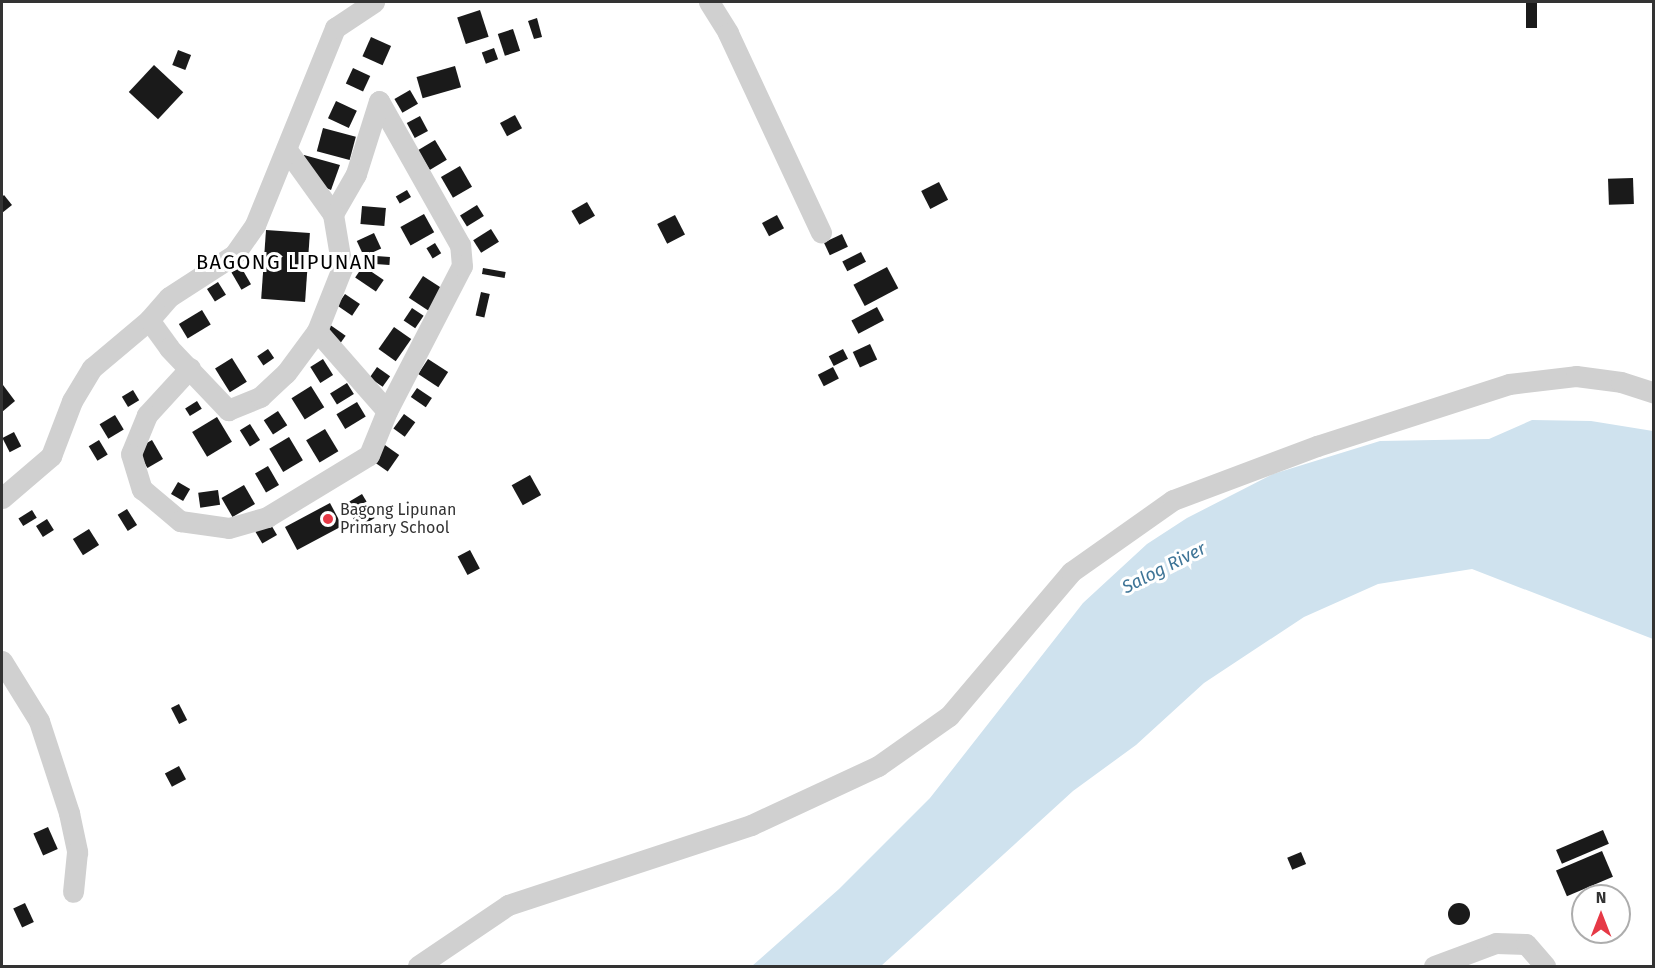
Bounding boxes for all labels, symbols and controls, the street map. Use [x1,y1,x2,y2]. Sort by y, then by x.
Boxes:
district label: BAGONG LIPUNAN [196,250,378,274]
place label: Bagong Lipunan Primary School [340,500,456,538]
marker: Bagong Lipunan Primary School [321,512,335,526]
water label: Salog River [1118,538,1210,598]
north arrow [1571,884,1631,944]
text: N [1596,888,1606,907]

